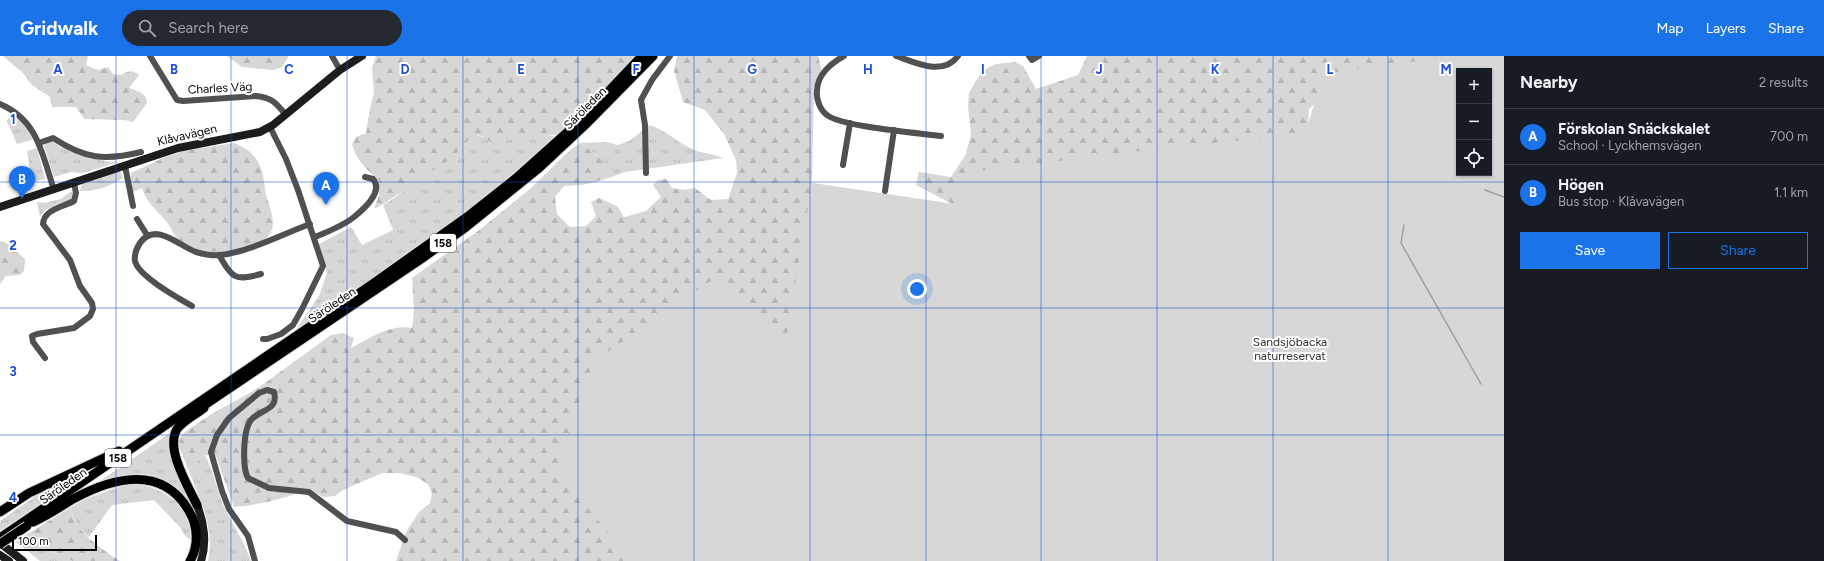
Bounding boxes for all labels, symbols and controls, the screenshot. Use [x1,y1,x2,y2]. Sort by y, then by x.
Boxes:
search box [122,10,402,46]
text: Gridwalk [20,17,98,40]
icon: search [136,17,158,39]
text: Search here [168,19,248,37]
text: Map [1656,20,1684,37]
text: Layers [1706,20,1746,37]
text: Share [1768,20,1804,37]
text: A [53,62,63,77]
text: B [170,62,178,77]
text: C [284,62,294,77]
text: D [400,62,410,77]
text: E [517,62,525,77]
text: F [632,62,640,77]
text: G [747,62,757,77]
text: H [863,62,873,77]
text: I [981,62,985,77]
text: J [1095,62,1103,77]
text: K [1211,62,1220,77]
text: L [1327,62,1334,77]
text: M [1440,62,1452,77]
map controls [1456,68,1492,176]
button: + [1456,68,1492,104]
text: Nearby [1520,72,1578,92]
text: 2 results [1759,75,1808,90]
street label: Charles Väg [187,79,253,97]
street label: Säröleden [561,84,609,132]
button: − [1456,104,1492,140]
text: 1 [10,112,16,127]
text: Förskolan Snäckskalet [1558,120,1710,138]
street label: Klåvavägen [156,121,218,149]
text: A [1528,129,1538,144]
text: 700 m [1770,129,1808,144]
text: School · Lyckhemsvägen [1558,138,1702,153]
button: locate [1456,140,1492,176]
pin: B [9,166,35,199]
pin: A [313,172,339,205]
text: Högen [1558,176,1604,194]
text: B [1529,185,1537,200]
text: 1.1 km [1774,185,1808,200]
text: Bus stop · Klåvavägen [1558,194,1684,209]
button: Save [1520,232,1660,269]
button: Share [1668,232,1808,269]
road number: 158 [430,234,456,252]
text: 2 [9,238,17,253]
your location [907,279,927,299]
street label: Säröleden [306,284,359,326]
park label: Sandsjöbacka naturreservat [1253,335,1327,363]
text: 3 [9,364,17,379]
road number: 158 [105,449,131,467]
street label: Säröleden [37,465,89,507]
text: 4 [9,490,17,505]
scale bar [12,533,97,552]
text: 100 m [18,535,49,548]

